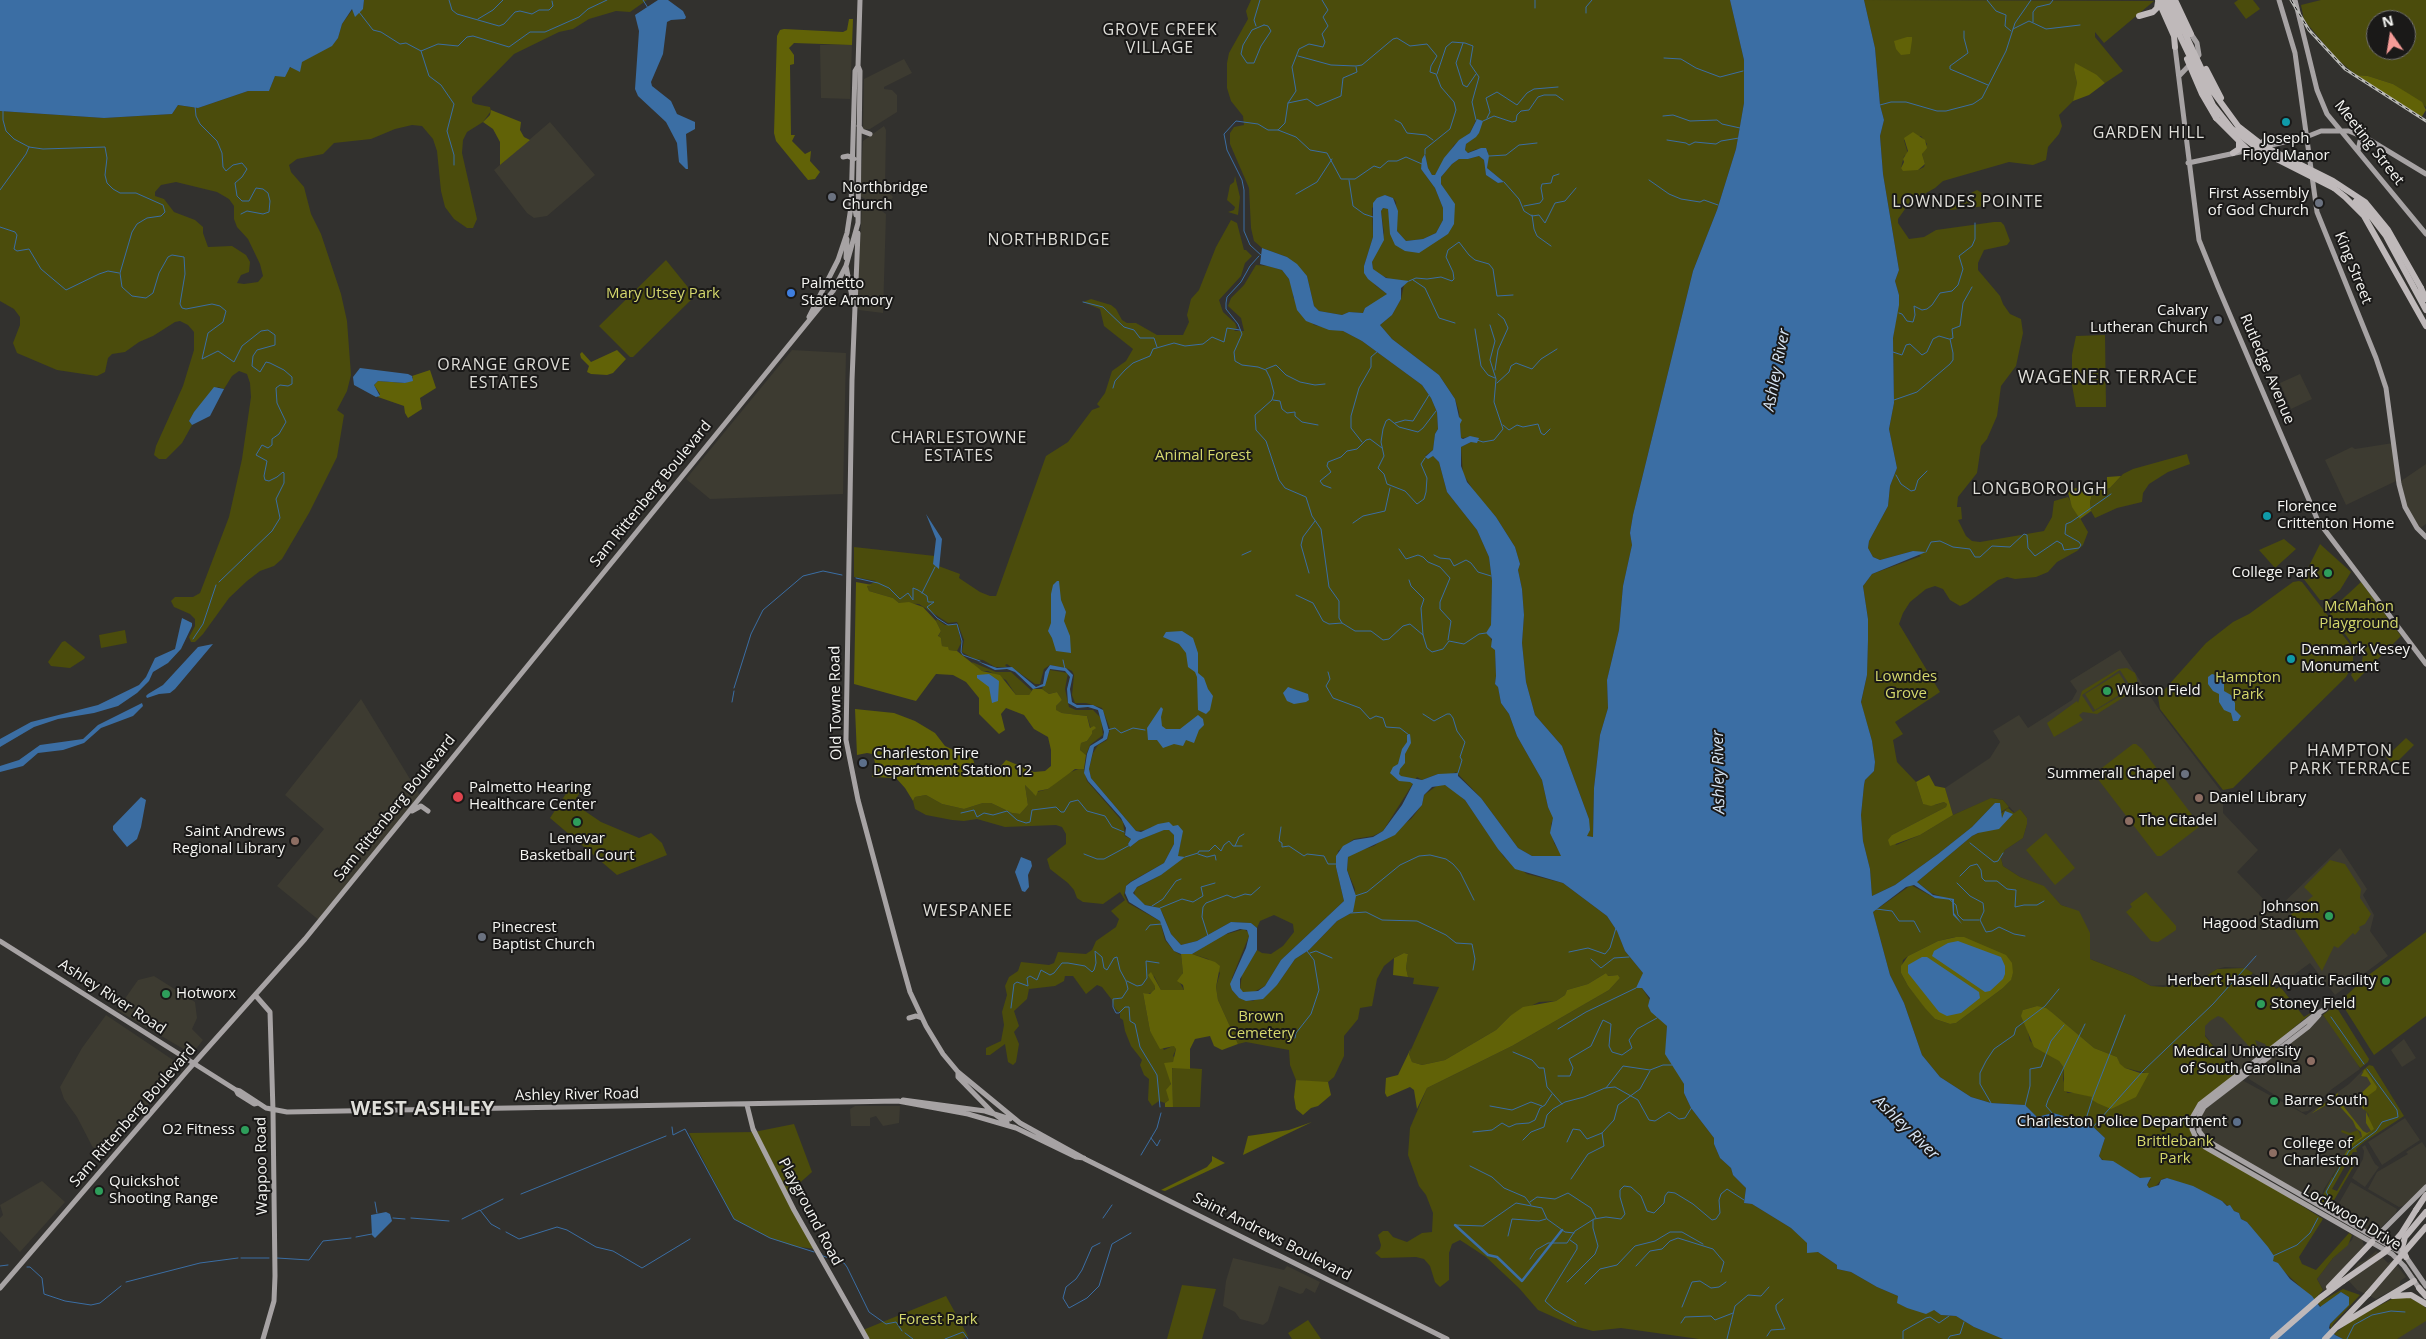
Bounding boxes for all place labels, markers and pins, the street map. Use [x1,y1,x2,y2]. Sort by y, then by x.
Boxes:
marker: Joseph Floyd Manor [2280,116,2292,128]
place label: Joseph Floyd Manor [2242,130,2330,165]
place label: Northbridge Church [842,179,928,214]
place label: First Assembly of God Church [2208,185,2309,220]
marker: Northbridge Church [826,191,838,203]
marker: First Assembly of God Church [2313,197,2325,209]
place label: Palmetto State Armory [801,275,893,310]
marker: Palmetto State Armory [785,287,797,299]
place label: Calvary Lutheran Church [2090,302,2208,337]
marker: Calvary Lutheran Church [2212,314,2224,326]
place label: Florence Crittenton Home [2277,498,2395,533]
marker: Florence Crittenton Home [2261,510,2273,522]
place label: College Park [2232,564,2318,582]
marker: College Park [2322,567,2334,579]
place label: Denmark Vesey Monument [2301,641,2410,676]
marker: Denmark Vesey Monument [2285,653,2297,665]
place label: Wilson Field [2117,682,2201,700]
marker: Wilson Field [2101,685,2113,697]
place label: Charleston Fire Department Station 12 [873,745,1032,780]
marker: Charleston Fire Department Station 12 [857,757,869,769]
place label: Summerall Chapel [2047,765,2175,783]
marker: Summerall Chapel [2179,768,2191,780]
place label: Palmetto Hearing Healthcare Center [469,779,596,814]
place label: Daniel Library [2209,789,2306,807]
marker: Palmetto Hearing Healthcare Center [451,790,465,804]
marker: Daniel Library [2193,792,2205,804]
place label: The Citadel [2139,812,2217,830]
marker: The Citadel [2123,815,2135,827]
marker: Lenevar Basketball Court [571,816,583,828]
place label: Saint Andrews Regional Library [172,823,285,858]
place label: Lenevar Basketball Court [520,830,634,865]
marker: Saint Andrews Regional Library [289,835,301,847]
place label: Johnson Hagood Stadium [2202,898,2319,933]
marker: Johnson Hagood Stadium [2323,910,2335,922]
place label: Pinecrest Baptist Church [492,919,595,954]
marker: Pinecrest Baptist Church [476,931,488,943]
place label: Herbert Hasell Aquatic Facility [2167,972,2376,990]
marker: Herbert Hasell Aquatic Facility [2380,975,2392,987]
place label: Hotworx [176,985,236,1003]
marker: Hotworx [160,988,172,1000]
place label: Stoney Field [2271,995,2356,1013]
marker: Stoney Field [2255,998,2267,1010]
place label: Medical University of South Carolina [2173,1043,2301,1078]
marker: Medical University of South Carolina [2305,1055,2317,1067]
place label: Barre South [2284,1092,2368,1110]
marker: Barre South [2268,1095,2280,1107]
place label: Charleston Police Department [2017,1113,2227,1131]
marker: Charleston Police Department [2231,1116,2243,1128]
place label: O2 Fitness [162,1121,235,1139]
marker: O2 Fitness [239,1124,251,1136]
place label: College of Charleston [2283,1135,2359,1170]
marker: College of Charleston [2267,1147,2279,1159]
place label: Quickshot Shooting Range [109,1173,218,1208]
marker: Quickshot Shooting Range [93,1185,105,1197]

